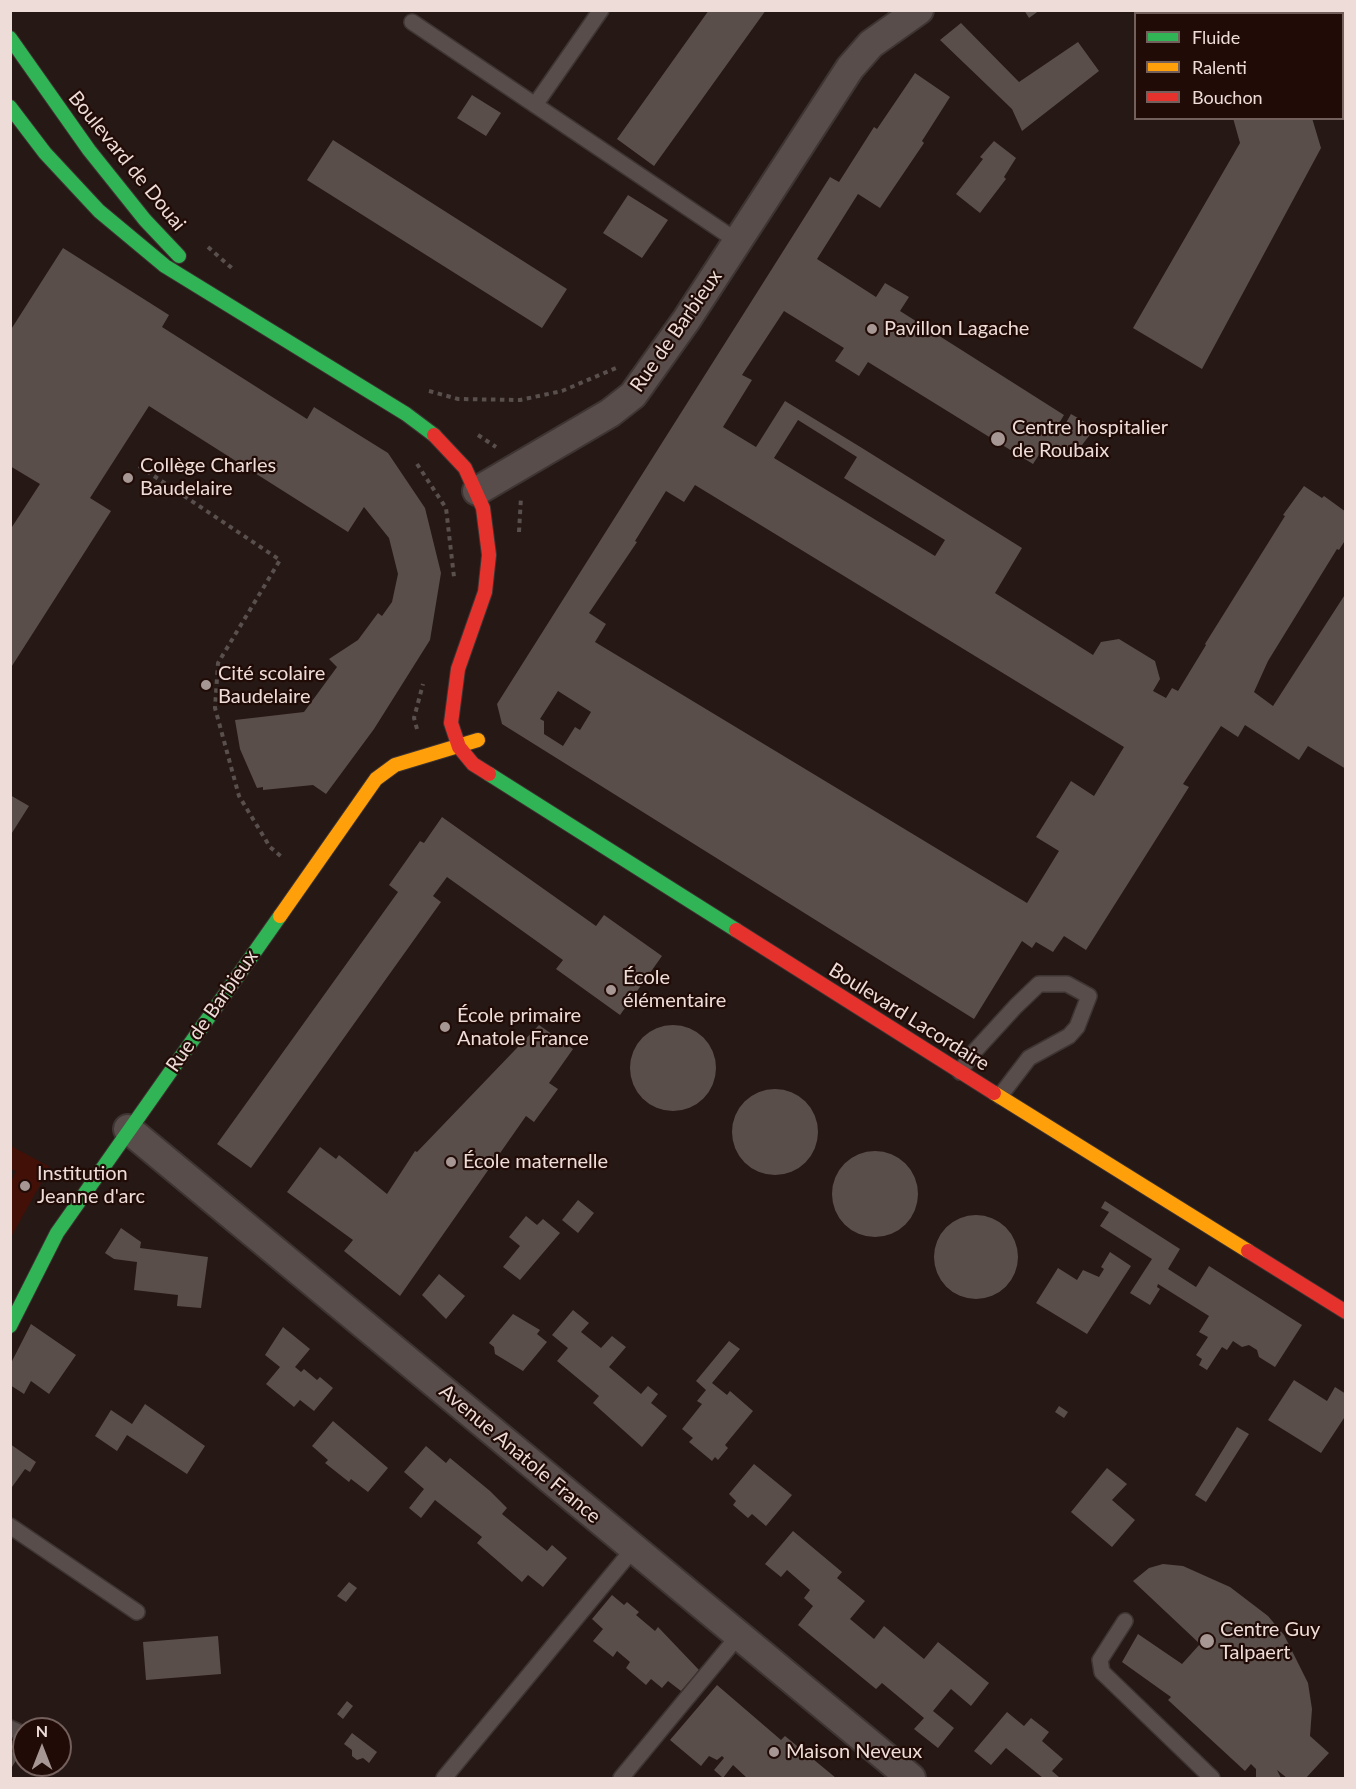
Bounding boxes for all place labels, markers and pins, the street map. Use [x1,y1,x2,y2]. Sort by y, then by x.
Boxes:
place label: Pavillon Lagache [884,317,1029,341]
marker: Pavillon Lagache [865,322,879,336]
place label: Centre hospitalier de Roubaix [1012,416,1168,463]
marker: Centre hospitalier de Roubaix [989,430,1007,448]
place label: Collège Charles Baudelaire [140,454,276,501]
marker: Collège Charles Baudelaire [121,471,135,485]
place label: Cité scolaire Baudelaire [218,662,325,709]
marker: Cité scolaire Baudelaire [199,678,213,692]
place label: École élémentaire [623,966,726,1013]
marker: École élémentaire [604,983,618,997]
place label: École primaire Anatole France [457,1004,589,1051]
marker: École primaire Anatole France [438,1020,452,1034]
place label: École maternelle [463,1150,608,1174]
marker: École maternelle [444,1155,458,1169]
place label: Institution Jeanne d'arc [37,1162,145,1209]
marker: Institution Jeanne d'arc [18,1179,32,1193]
place label: Centre Guy Talpaert [1220,1618,1320,1665]
marker: Centre Guy Talpaert [1198,1632,1216,1650]
place label: Maison Neveux [786,1740,922,1764]
marker: Maison Neveux [767,1745,781,1759]

